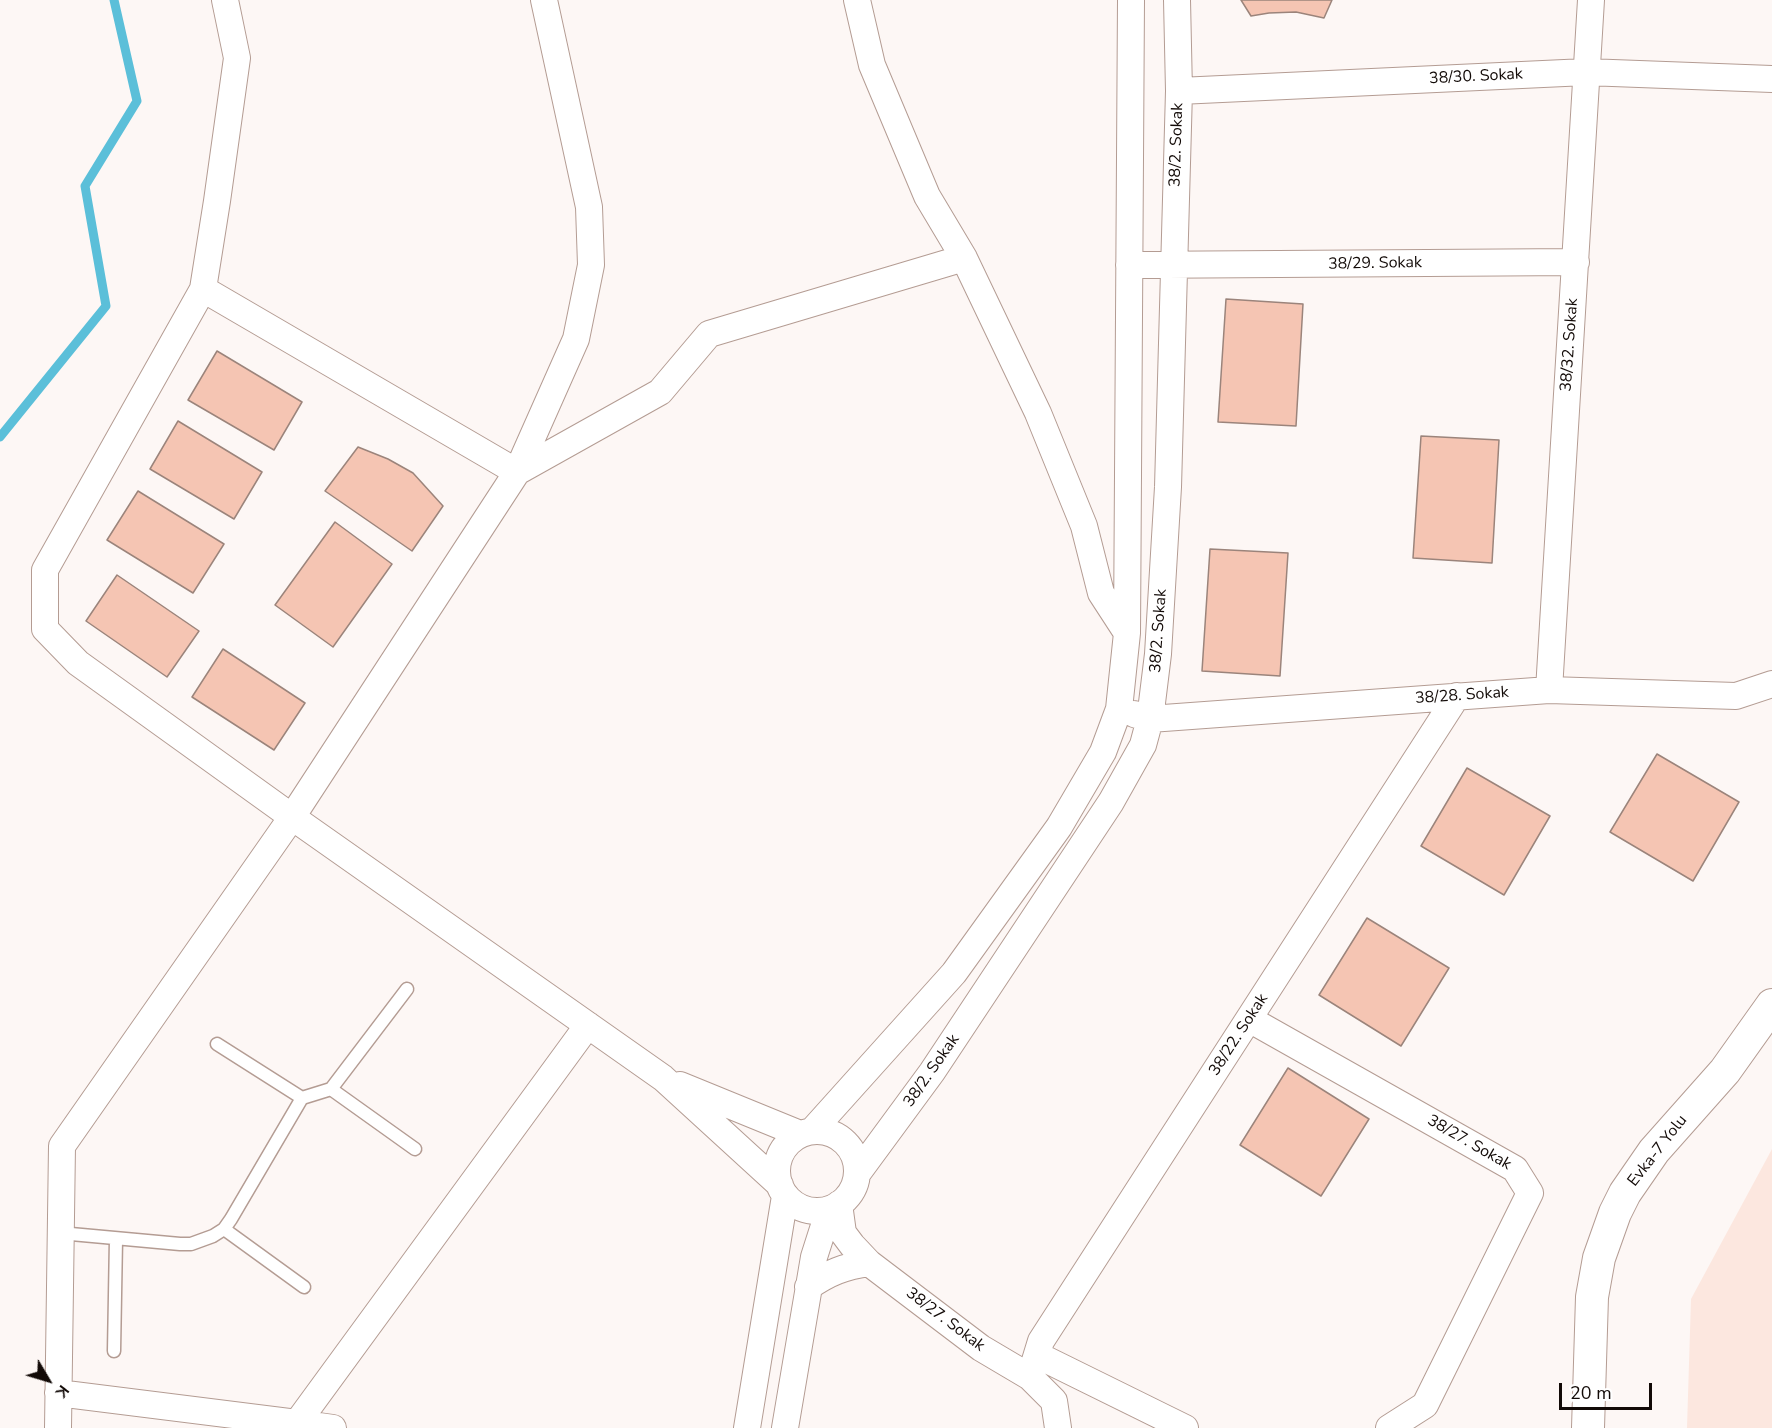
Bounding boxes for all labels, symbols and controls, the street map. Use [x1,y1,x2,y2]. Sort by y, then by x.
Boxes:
street label: 38/30. Sokak [1429,65,1523,89]
street label: 38/2. Sokak [1166,103,1188,187]
street label: 38/29. Sokak [1328,254,1422,274]
street label: 38/32. Sokak [1557,298,1583,392]
street label: 38/2. Sokak [1146,588,1172,674]
street label: 38/28. Sokak [1415,683,1509,709]
street label: 38/22. Sokak [1205,990,1273,1080]
street label: 38/2. Sokak [900,1031,964,1111]
street label: 38/27. Sokak [1424,1111,1514,1175]
street label: Evka-7 Yolu [1624,1112,1692,1190]
street label: 38/27. Sokak [902,1284,988,1356]
north arrow [18,1350,78,1410]
scale bar [1562,1371,1655,1409]
text: K [50,1380,74,1402]
text: 20 m [1570,1381,1612,1405]

